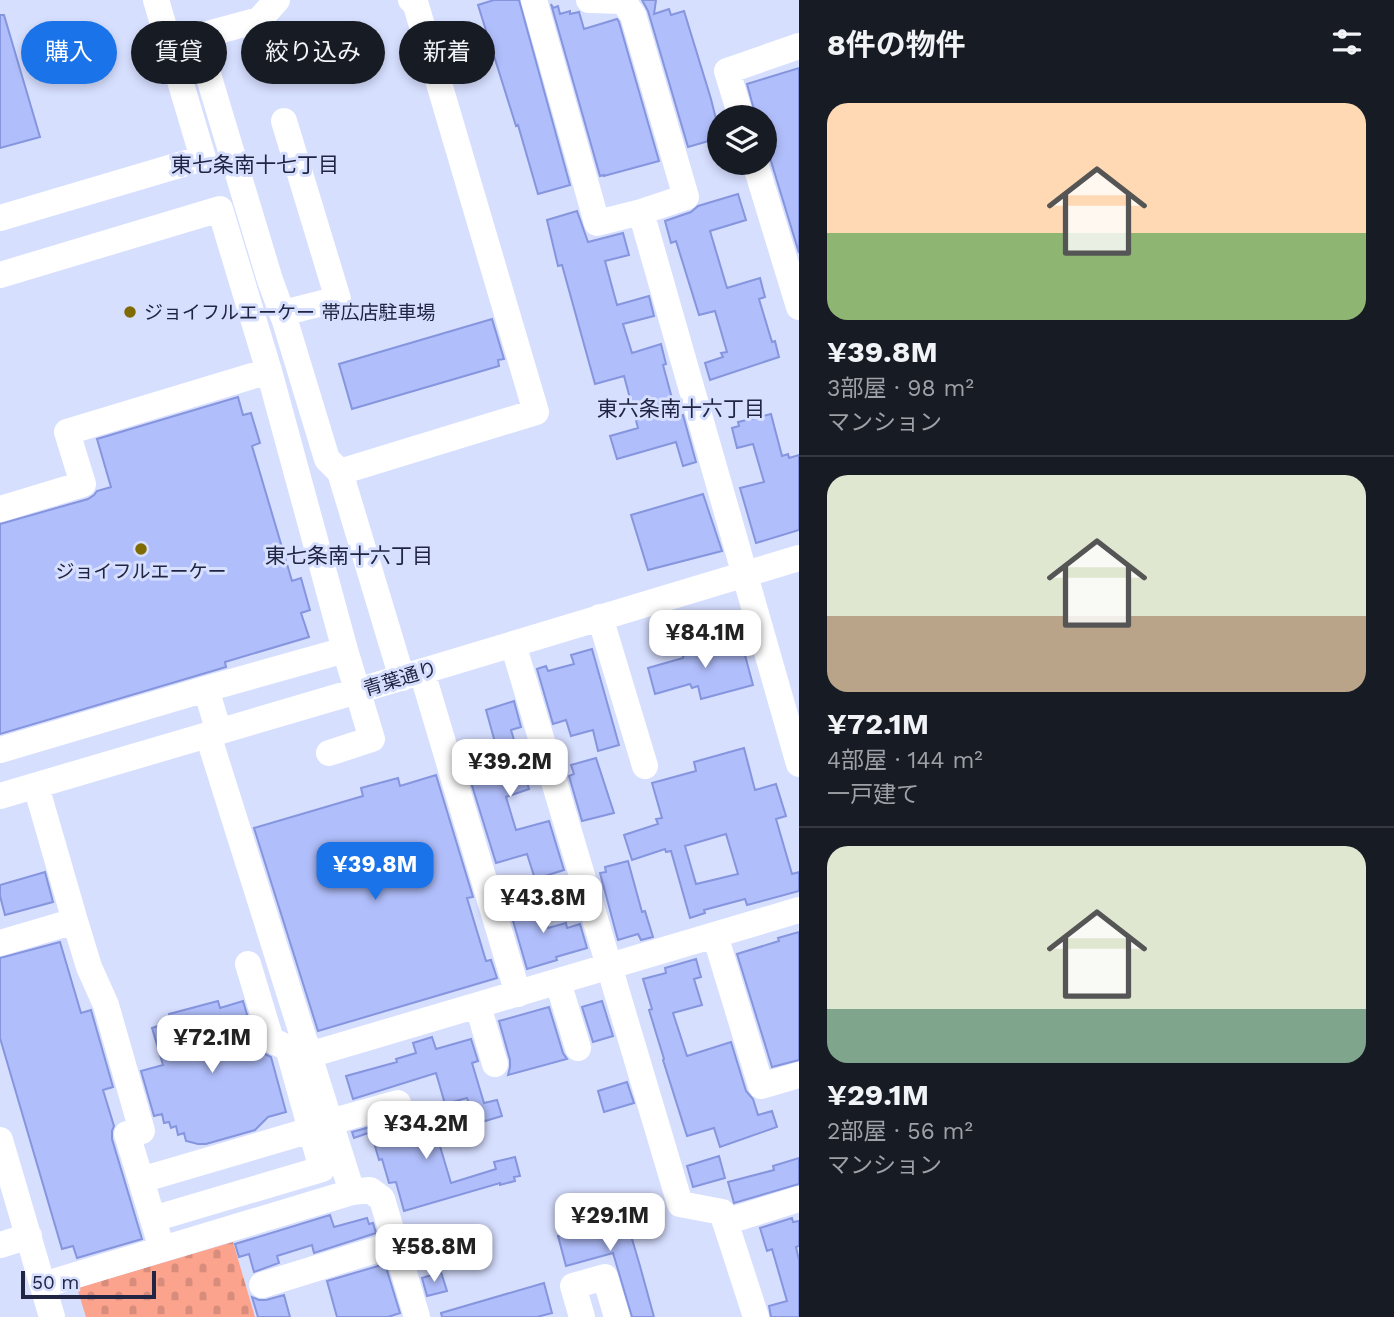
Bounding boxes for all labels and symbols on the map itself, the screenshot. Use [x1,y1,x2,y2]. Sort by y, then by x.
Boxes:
district label: 東七条南十七丁目 [171,152,339,177]
place label: ジョイフルエーケー 帯広店駐車場 [144,301,435,324]
marker: ジョイフルエーケー 帯広店駐車場 [122,304,138,320]
district label: 東六条南十六丁目 [597,396,765,421]
marker: ジョイフルエーケー [133,541,149,557]
district label: 東七条南十六丁目 [265,543,433,568]
place label: ジョイフルエーケー [55,560,227,583]
pin: ¥84.1M [648,610,762,670]
street label: 青葉通り [360,656,440,701]
pin: ¥39.2M [453,740,567,799]
pin: ¥39.8M [318,842,432,902]
pin: ¥43.8M [486,876,600,935]
pin: ¥72.1M [155,1016,269,1075]
pin: ¥34.2M [369,1102,483,1161]
pin: ¥29.1M [553,1194,667,1253]
pin: ¥58.8M [377,1224,491,1284]
scale bar [21,1268,156,1300]

